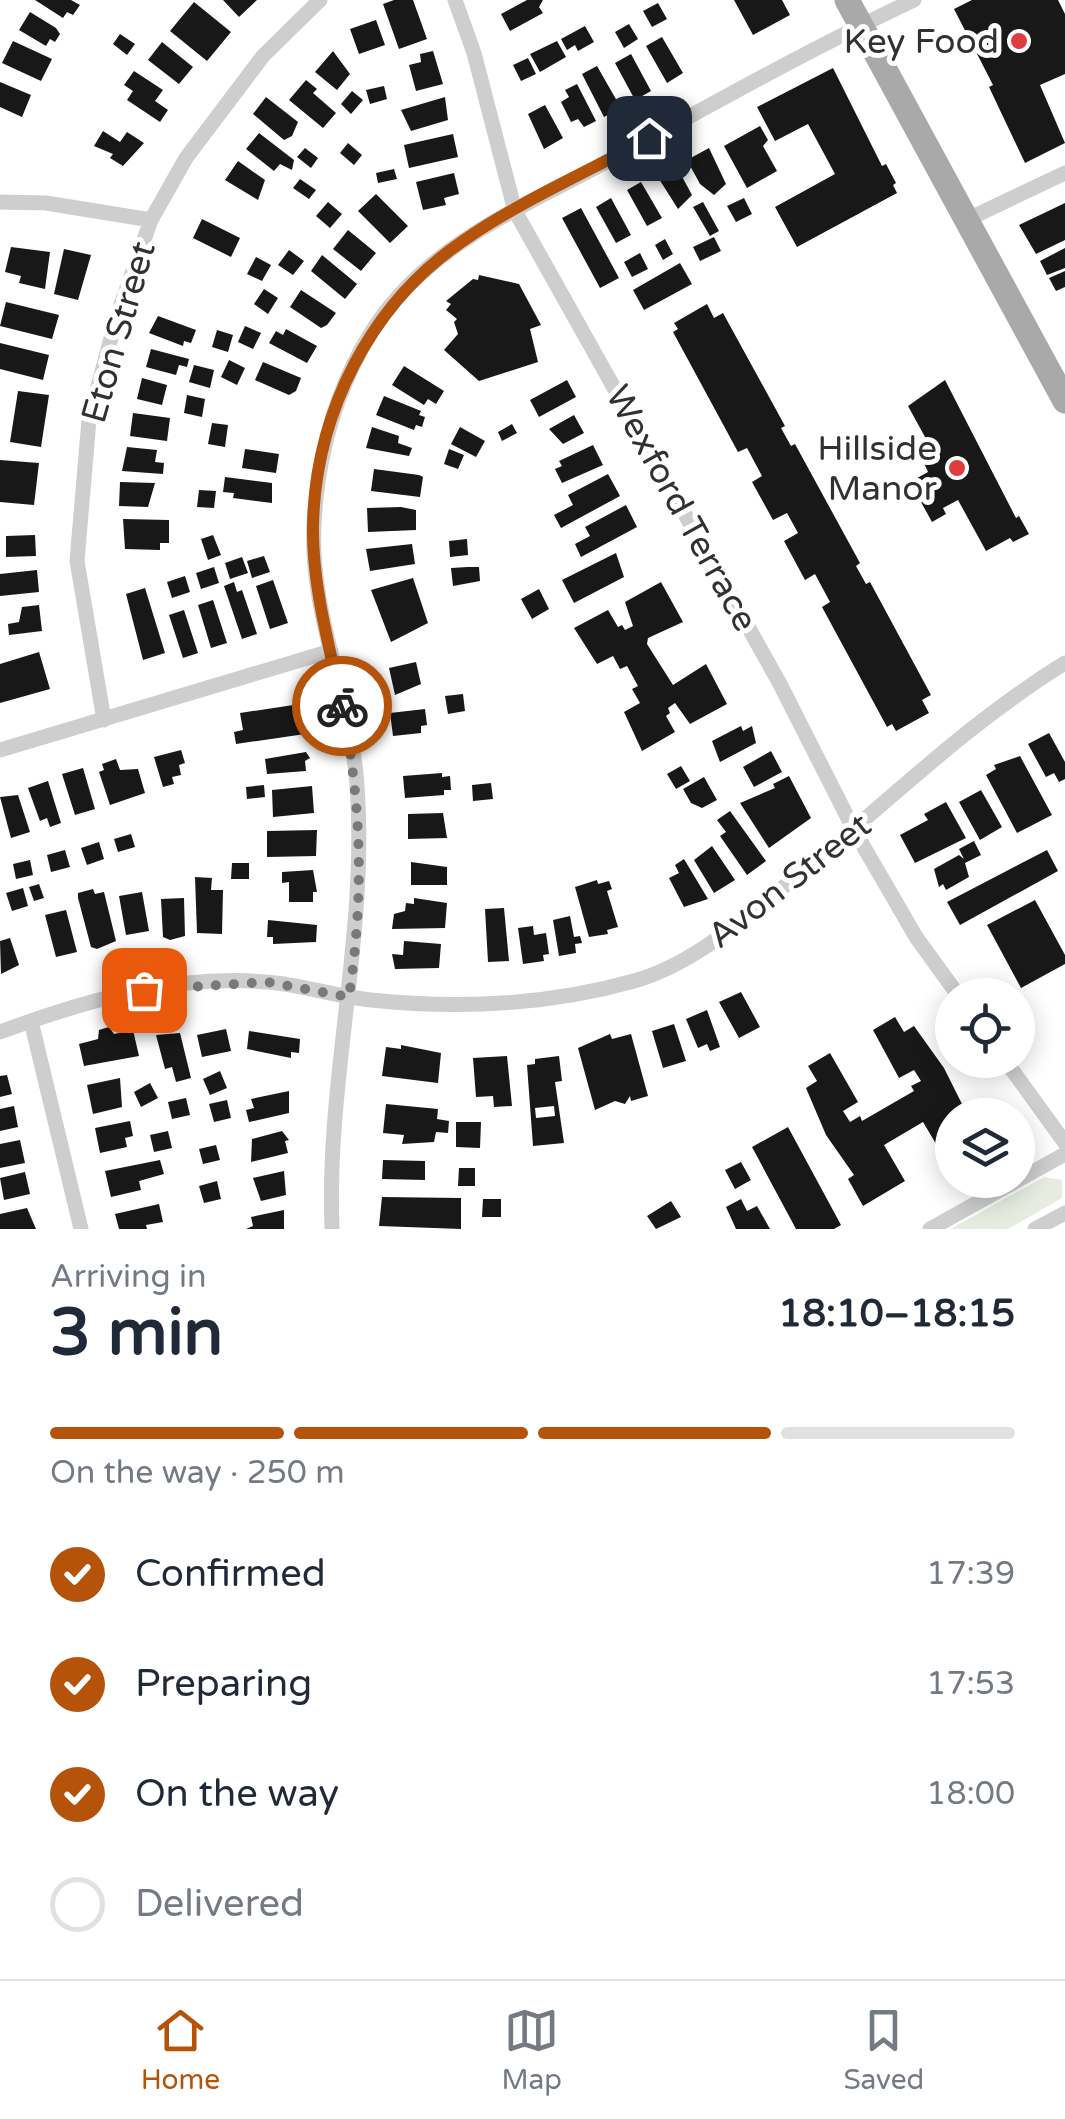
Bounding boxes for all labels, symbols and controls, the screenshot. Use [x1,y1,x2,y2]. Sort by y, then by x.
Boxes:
place label: Key Food [843,21,999,63]
marker: Key Food [1008,30,1030,52]
pin [607,96,692,181]
icon: home [622,111,677,166]
street label: Eton Street [73,237,165,428]
street label: Wexford Terrace [596,378,766,639]
place label: Hillside Manor [817,428,938,510]
marker: Hillside Manor [946,457,968,479]
courier [292,656,392,756]
icon: bike [315,679,370,734]
street label: Avon Street [700,804,879,957]
pin [102,948,187,1033]
icon: bag [117,963,172,1018]
map controls [935,978,1035,1198]
button: locate [935,978,1035,1078]
button: layers [935,1098,1035,1198]
text: Arriving in [50,1258,207,1296]
text: 18:10–18:15 [778,1291,1015,1337]
text: 3 min [50,1294,223,1373]
text: On the way · 250 m [50,1454,345,1492]
icon: check [50,1547,105,1602]
text: Confirmed [135,1551,326,1597]
text: 17:39 [926,1555,1015,1593]
icon: check [50,1657,105,1712]
text: Preparing [135,1661,312,1707]
text: 17:53 [926,1665,1015,1703]
icon: check [50,1767,105,1822]
text: On the way [135,1771,339,1817]
text: 18:00 [926,1775,1015,1813]
text: Delivered [135,1881,304,1927]
tab: Home [141,2003,220,2097]
tab: Map [501,2003,562,2097]
tab: Saved [843,2003,924,2097]

